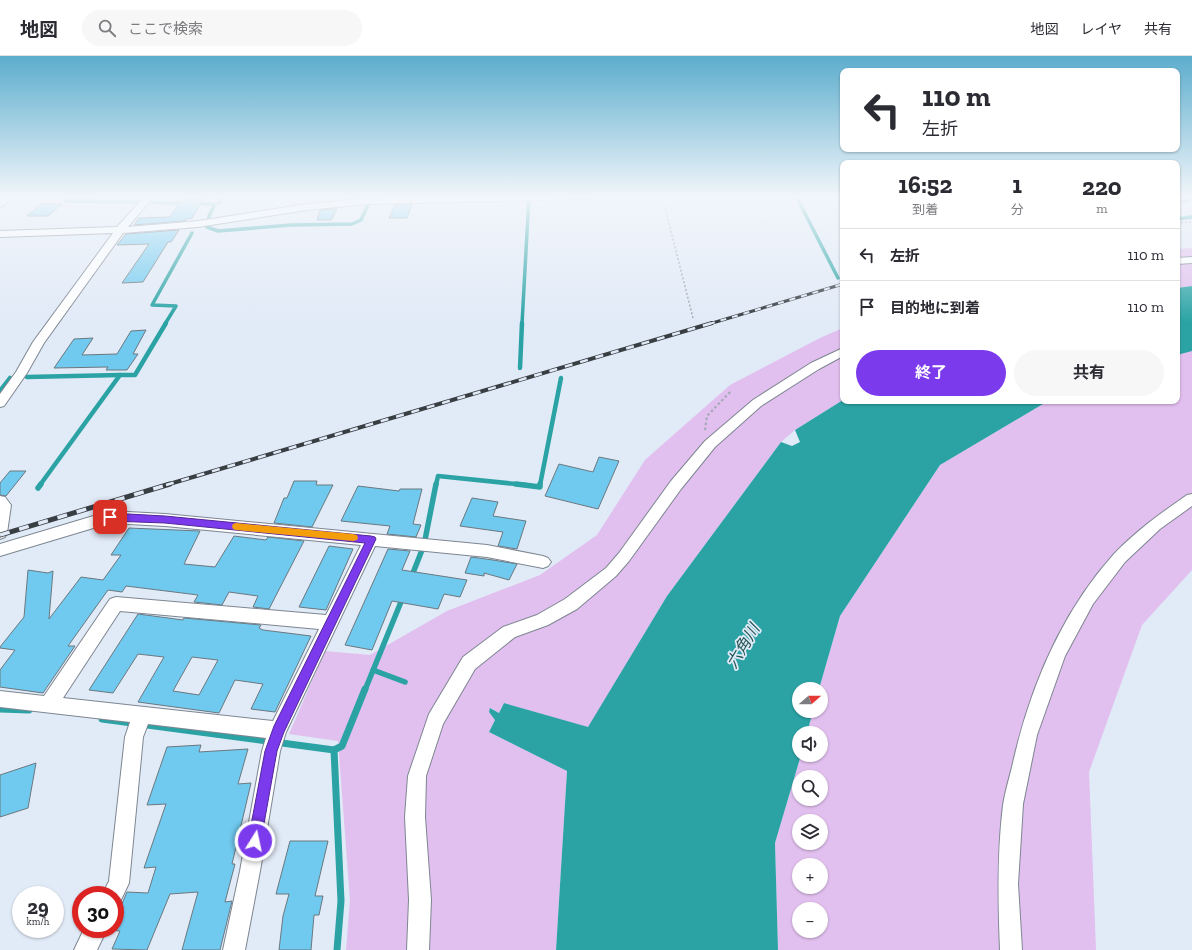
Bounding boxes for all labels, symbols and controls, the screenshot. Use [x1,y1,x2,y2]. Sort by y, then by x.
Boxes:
search box [82,10,362,46]
icon: search [96,17,118,39]
text: 地図 [20,18,58,41]
text: ここで検索 [128,20,203,38]
text: 地図 [1030,21,1058,38]
text: レイヤ [1080,21,1122,38]
text: 共有 [1144,21,1172,38]
text: 110 m [922,80,991,113]
icon: left [856,84,908,136]
text: 左折 [922,118,958,140]
text: 16:52 [898,170,952,199]
text: 1 [1012,170,1022,199]
text: 220 [1082,172,1122,201]
text: m [1096,201,1107,216]
text: 到着 [912,202,938,217]
text: 分 [1011,202,1024,217]
icon: left [856,244,878,266]
text: 110 m [1127,246,1164,264]
text: 左折 [890,247,920,265]
icon: arrive [856,296,878,318]
text: 110 m [1127,298,1164,316]
text: 目的地に到着 [890,299,980,317]
button: 終了 [856,350,1006,396]
button: 共有 [1014,350,1164,396]
pin [93,500,127,534]
icon: arrive [99,506,121,528]
water label: 六角川 [722,619,765,671]
north arrow [792,682,828,718]
map controls [792,682,828,938]
button: sound [792,726,828,762]
button: search [792,770,828,806]
button: layers [792,814,828,850]
position arrow [234,820,276,862]
button: + [792,858,828,894]
speed limit sign: 30 [72,886,124,938]
text: 29 [27,895,49,919]
button: − [792,902,828,938]
text: km/h [27,916,49,928]

